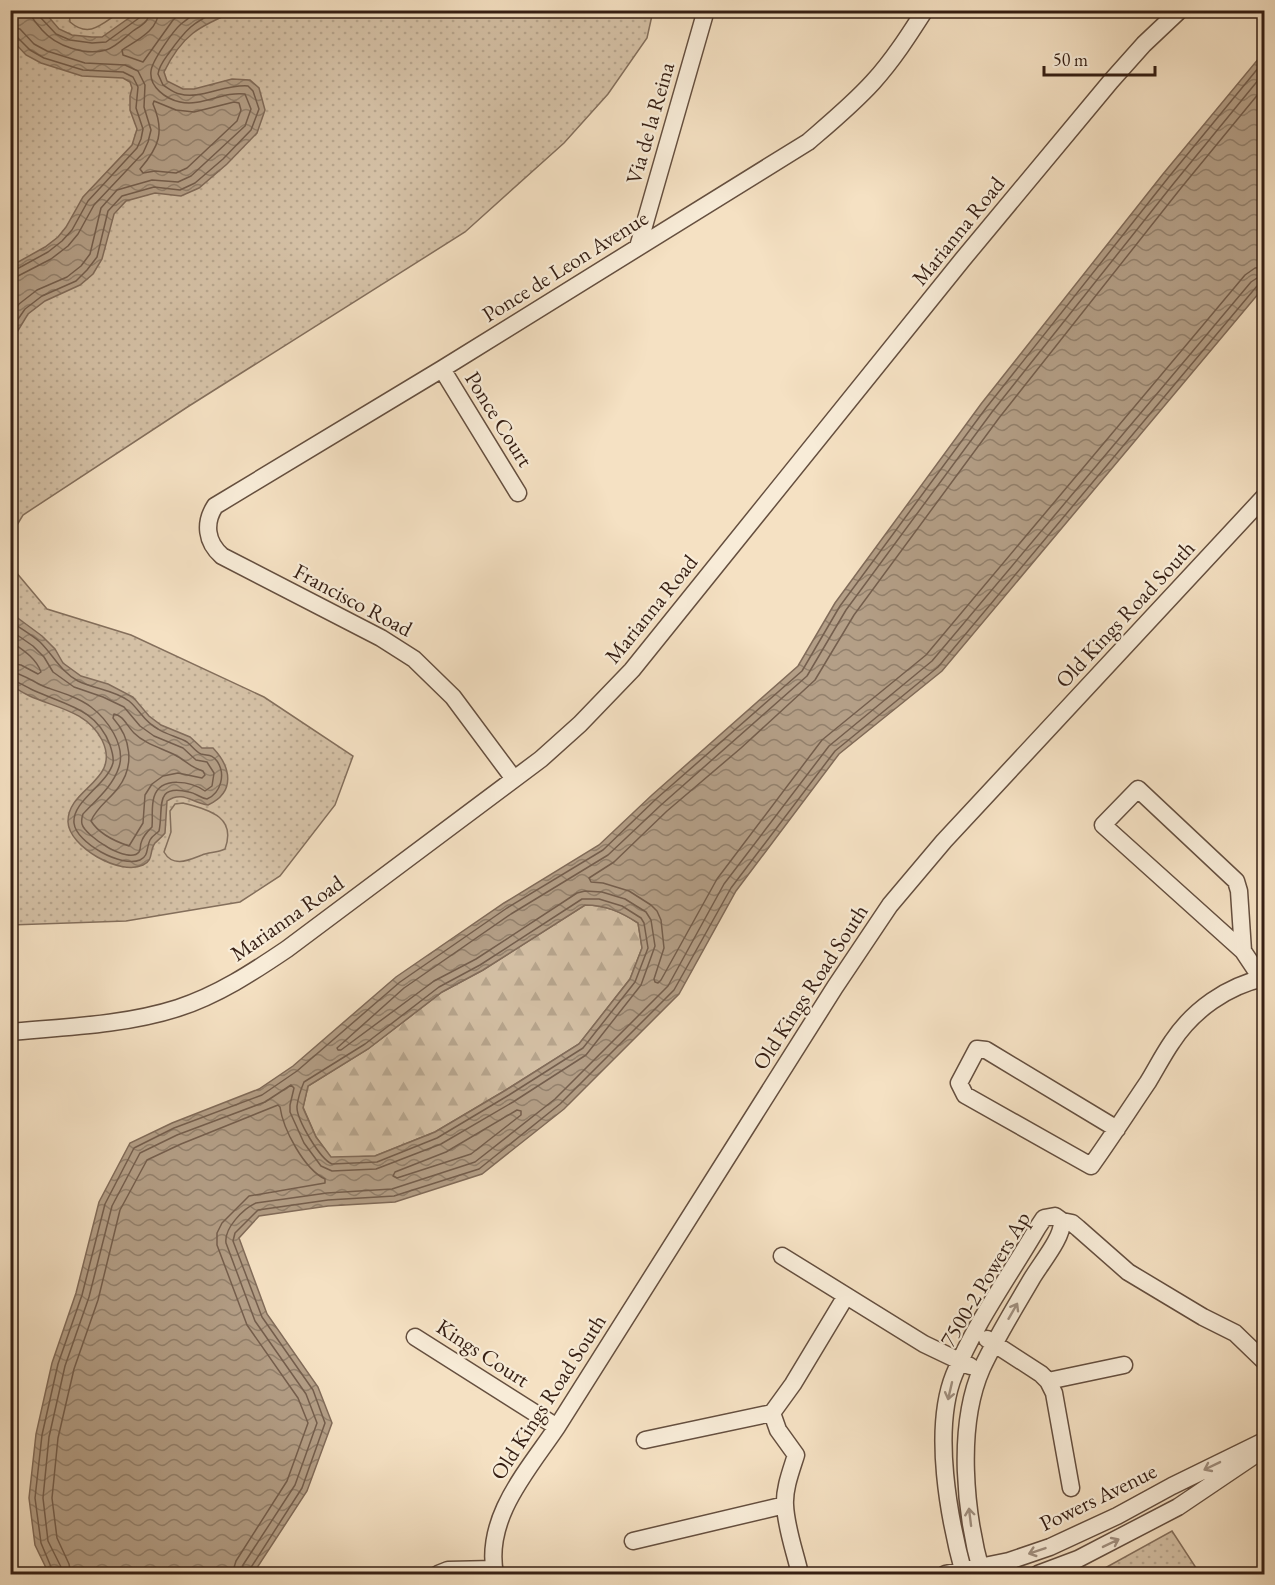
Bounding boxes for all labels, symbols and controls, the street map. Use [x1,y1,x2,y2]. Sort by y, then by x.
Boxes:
scale bar [1044,39,1155,77]
text: 50 m [1053,48,1088,71]
street label: Via de la Reina [619,58,681,187]
street label: Marianna Road [905,170,1011,291]
street label: Ponce de Leon Avenue [477,203,654,329]
street label: Ponce Court [458,366,540,472]
street label: Old Kings Road South [1049,534,1201,694]
street label: Marianna Road [598,548,704,669]
street label: Francisco Road [289,557,418,644]
street label: Marianna Road [225,868,350,968]
street label: Old Kings Road South [746,899,874,1075]
street label: 7500-2 Powers Ap [933,1206,1037,1352]
one-way arrow [1007,1303,1019,1320]
street label: Old Kings Road South [484,1309,612,1485]
street label: Kings Court [431,1312,535,1394]
one-way arrow [944,1381,956,1400]
street label: Powers Avenue [1035,1456,1162,1538]
one-way arrow [1203,1461,1221,1473]
one-way arrow [964,1508,975,1528]
one-way arrow [1102,1536,1120,1548]
one-way arrow [1028,1547,1047,1558]

